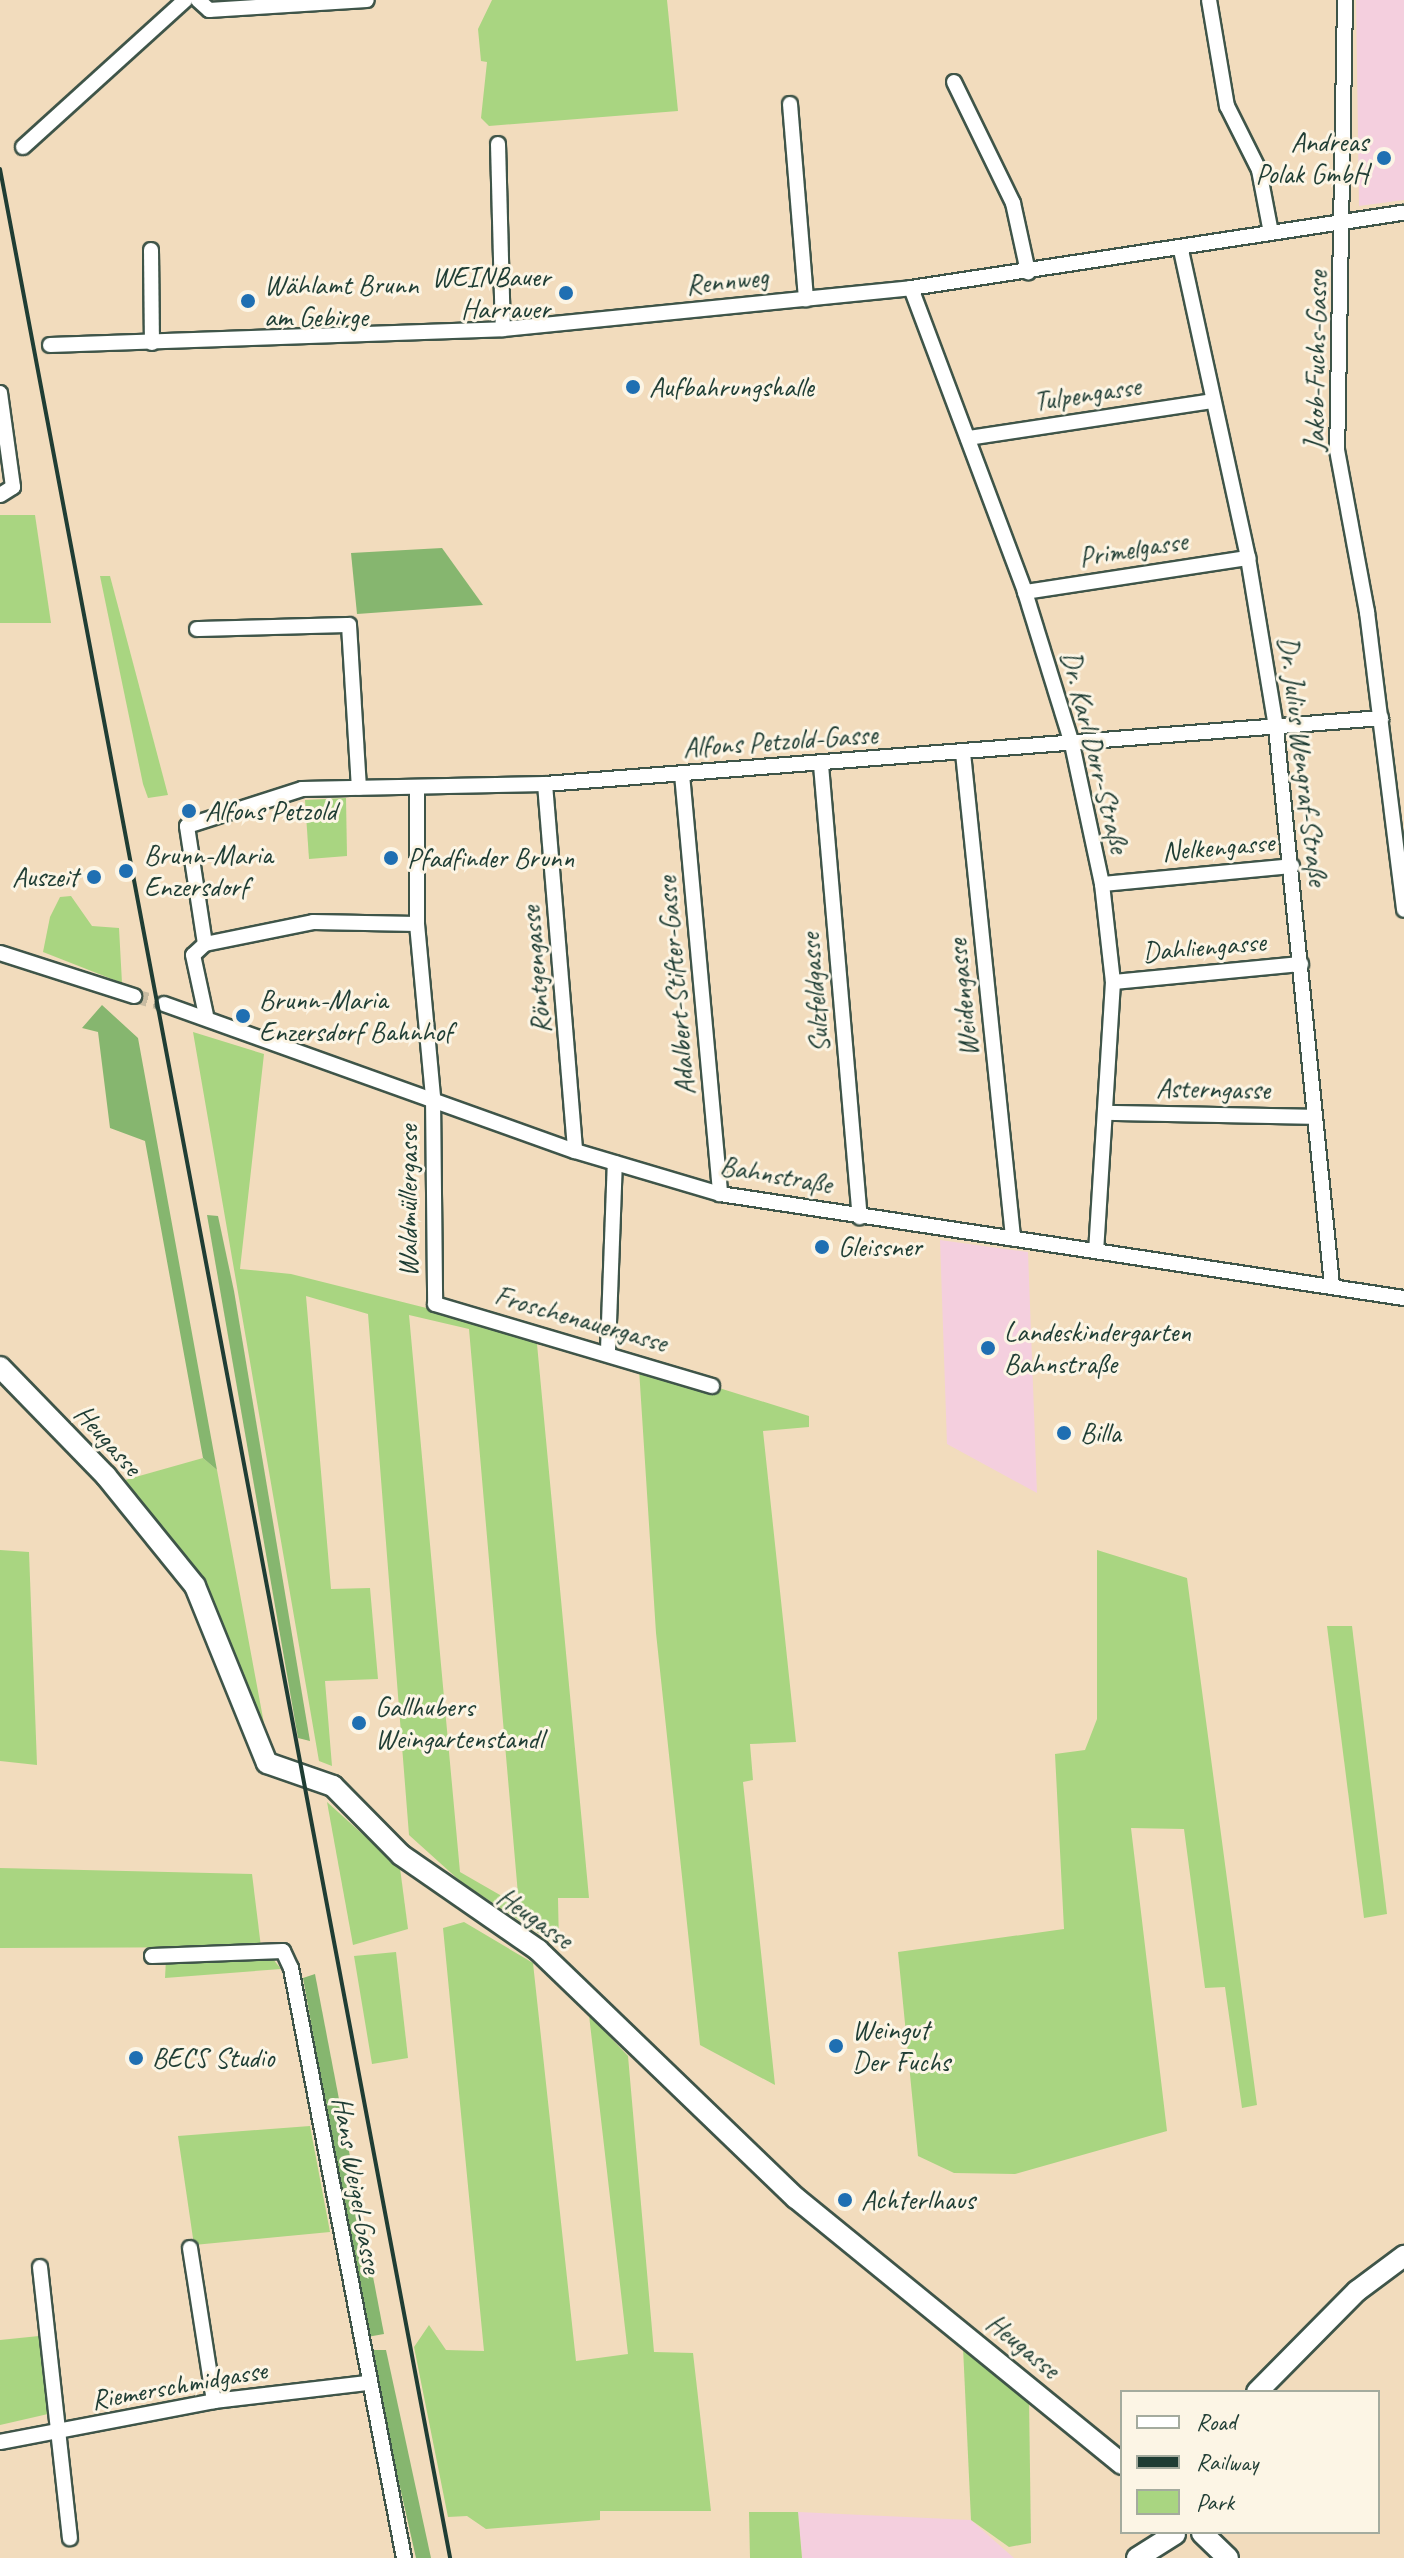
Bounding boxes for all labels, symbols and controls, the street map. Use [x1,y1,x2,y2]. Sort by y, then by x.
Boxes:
place label: Andreas Polak GmbH [1255,125,1368,191]
marker: Andreas Polak GmbH [1375,149,1393,167]
place label: WEINBauer Harrauer [432,260,550,326]
street label: Rennweg [684,260,770,302]
place label: Wählamt Brunn am Gebirge [264,268,418,334]
street label: Jakob-Fuchs-Gasse [1298,271,1334,451]
marker: WEINBauer Harrauer [557,284,575,302]
marker: Wählamt Brunn am Gebirge [239,292,257,310]
street label: Tulpengasse [1031,369,1143,419]
place label: Aufbahrungshalle [649,370,814,404]
marker: Aufbahrungshalle [624,378,642,396]
street label: Primelgasse [1077,524,1189,574]
street label: Dr. Julius Wengraf-Straße [1271,634,1335,888]
street label: Dr. Karl Dorr-Straße [1054,647,1136,857]
street label: Alfons Petzold-Gasse [682,717,878,765]
place label: Alfons Petzold [205,794,336,828]
marker: Alfons Petzold [180,802,198,820]
street label: Nelkengasse [1160,825,1276,869]
place label: Brunn-Maria Enzersdorf [144,838,273,904]
place label: Pfadfinder Brunn [407,841,574,875]
marker: Pfadfinder Brunn [382,849,400,867]
place label: Auszeit [12,860,78,894]
marker: Brunn-Maria Enzersdorf [115,860,137,882]
marker: Auszeit [85,868,103,886]
street label: Adalbert-Stifter-Gasse [650,875,702,1097]
street label: Röntgengasse [514,905,558,1035]
street label: Dahliengasse [1141,925,1267,969]
street label: Sulzfeldgasse [793,932,837,1054]
street label: Weidengasse [940,938,986,1058]
place label: Brunn-Maria Enzersdorf Bahnhof [259,983,453,1049]
marker: Brunn-Maria Enzersdorf Bahnhof [234,1007,252,1025]
street label: Asterngasse [1156,1071,1270,1107]
street label: Waldmüllergasse [391,1125,425,1277]
street label: Bahnstraße [718,1149,834,1201]
place label: Gleissner [838,1230,922,1264]
marker: Gleissner [813,1238,831,1256]
street label: Froschenauergasse [491,1278,671,1360]
place label: Landeskindergarten Bahnstraße [1004,1315,1191,1381]
marker: Landeskindergarten Bahnstraße [979,1339,997,1357]
street label: Heugasse [67,1397,149,1483]
place label: Billa [1080,1416,1121,1450]
marker: Billa [1055,1424,1073,1442]
place label: Gallhubers Weingartenstandl [375,1690,543,1756]
marker: Gallhubers Weingartenstandl [350,1714,368,1732]
street label: Heugasse [491,1880,579,1956]
place label: Weingut Der Fuchs [852,2013,949,2079]
marker: Weingut Der Fuchs [827,2037,845,2055]
place label: BECS Studio [152,2041,274,2075]
marker: BECS Studio [127,2049,145,2067]
street label: Hans Weigel-Gasse [325,2094,389,2276]
place label: Achterlhaus [861,2183,975,2217]
marker: Achterlhaus [836,2191,854,2209]
street label: Heugasse [979,2306,1067,2386]
street label: Riemerschmidgasse [89,2353,269,2417]
legend [1120,2390,1380,2534]
text: Road [1196,2407,1236,2437]
text: Railway [1196,2447,1258,2477]
text: Park [1196,2487,1234,2517]

